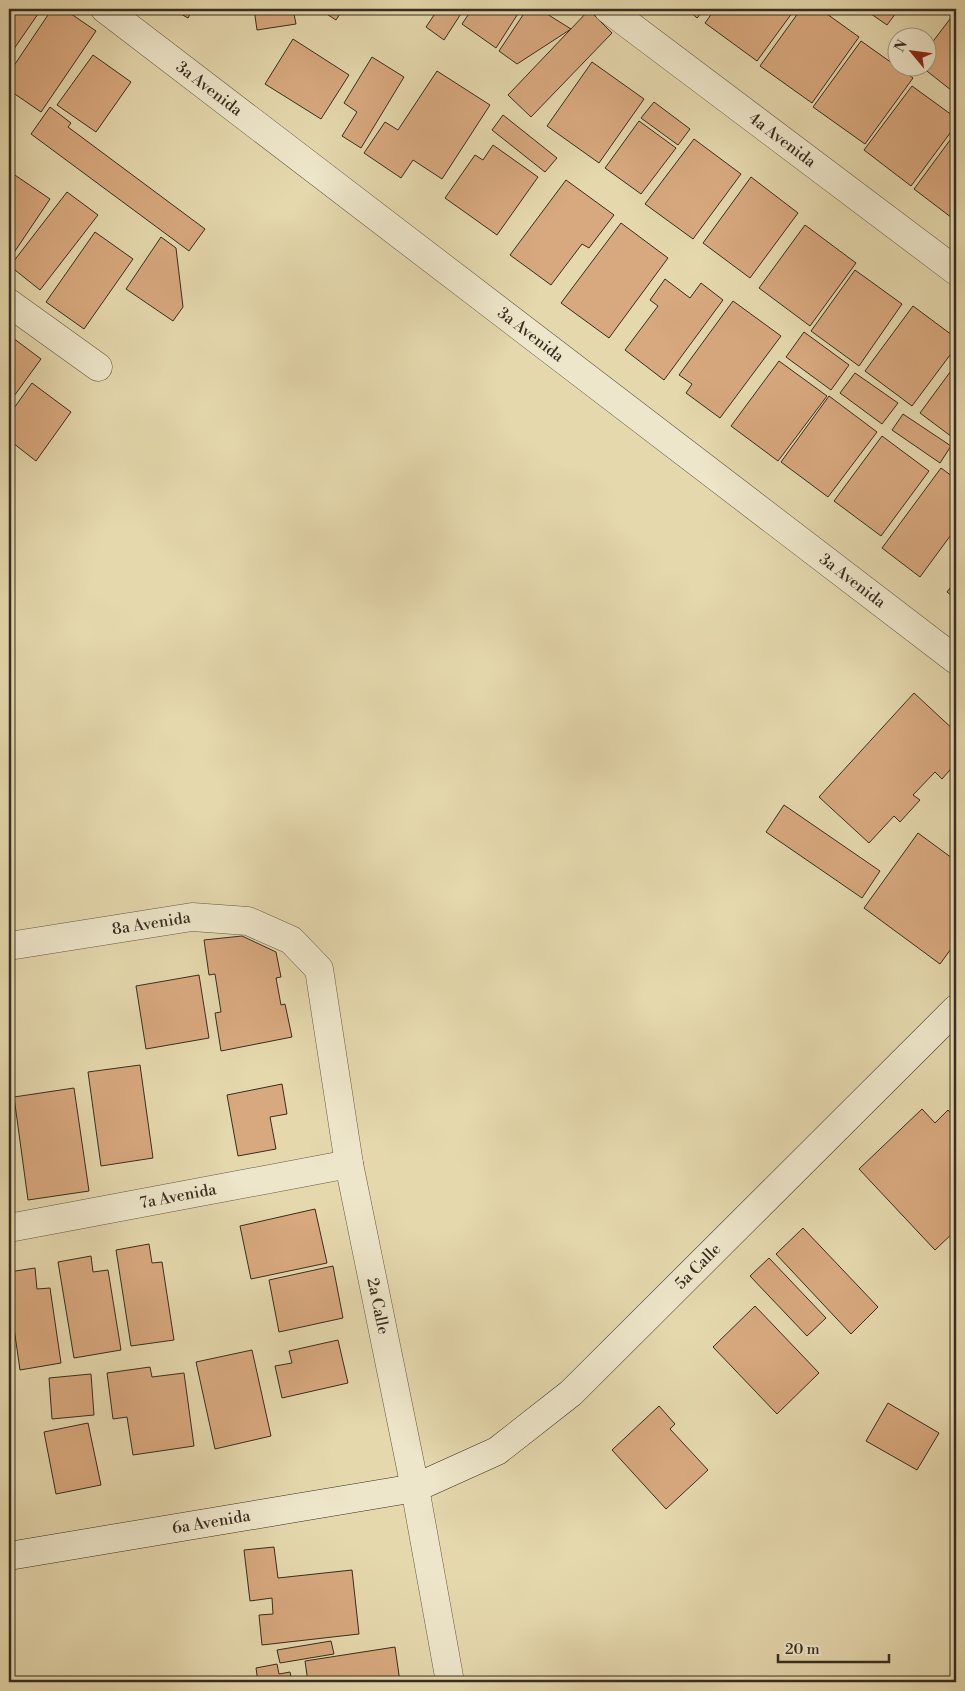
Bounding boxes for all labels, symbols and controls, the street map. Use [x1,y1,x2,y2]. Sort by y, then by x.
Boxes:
north arrow [888,28,938,78]
text: N [891,37,912,55]
street label: 3a Avenida [172,57,247,121]
street label: 4a Avenida [745,108,820,172]
street label: 3a Avenida [494,303,569,367]
street label: 3a Avenida [815,549,890,613]
street label: 8a Avenida [111,907,193,940]
street label: 7a Avenida [138,1179,219,1213]
street label: 5a Calle [671,1239,725,1294]
street label: 2a Calle [362,1276,393,1336]
street label: 6a Avenida [170,1506,253,1539]
scale bar [778,1631,889,1663]
text: 20 m [785,1640,820,1659]

